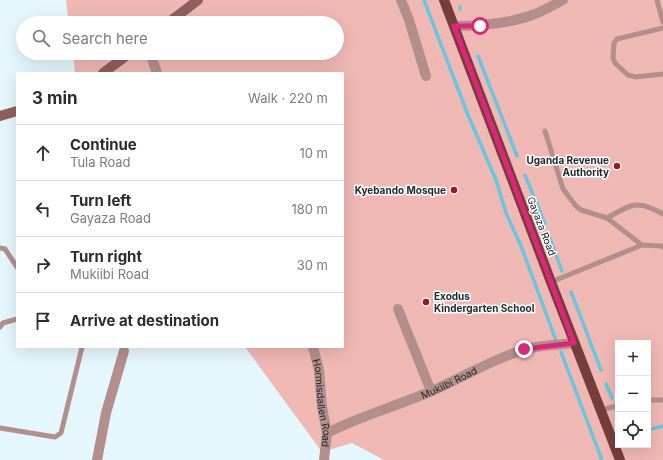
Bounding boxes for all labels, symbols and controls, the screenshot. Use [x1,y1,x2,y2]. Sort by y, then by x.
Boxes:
search box [16,16,344,60]
route start [471,17,489,35]
icon: search [30,27,52,49]
text: Search here [62,29,148,48]
text: 3 min [32,88,78,108]
text: Walk · 220 m [248,90,328,106]
text: Continue [70,135,137,154]
icon: ahead [32,142,54,164]
text: 10 m [299,145,328,161]
text: Tula Road [70,154,131,170]
place label: Uganda Revenue Authority [526,154,609,179]
marker: Uganda Revenue Authority [612,161,622,171]
place label: Kyebando Mosque [355,184,446,197]
marker: Kyebando Mosque [449,185,459,195]
text: Turn left [70,191,131,210]
street label: Gayaza Road [525,195,559,257]
icon: left [32,198,54,220]
text: 180 m [291,201,328,217]
text: Gayaza Road [70,210,151,226]
text: Turn right [70,247,142,266]
icon: right [32,254,54,276]
text: 30 m [297,257,328,273]
text: Mukiibi Road [70,266,149,282]
place label: Exodus Kindergarten School [434,290,535,315]
marker: Exodus Kindergarten School [421,297,431,307]
icon: arrive [32,310,54,332]
text: Arrive at destination [70,311,219,330]
route end [515,340,533,358]
map controls [615,340,651,448]
button: + [615,340,651,376]
street label: Hormisdallen Road [310,358,333,448]
street label: Mukiibi Road [419,364,479,401]
button: − [615,376,651,412]
button: locate [615,412,651,448]

